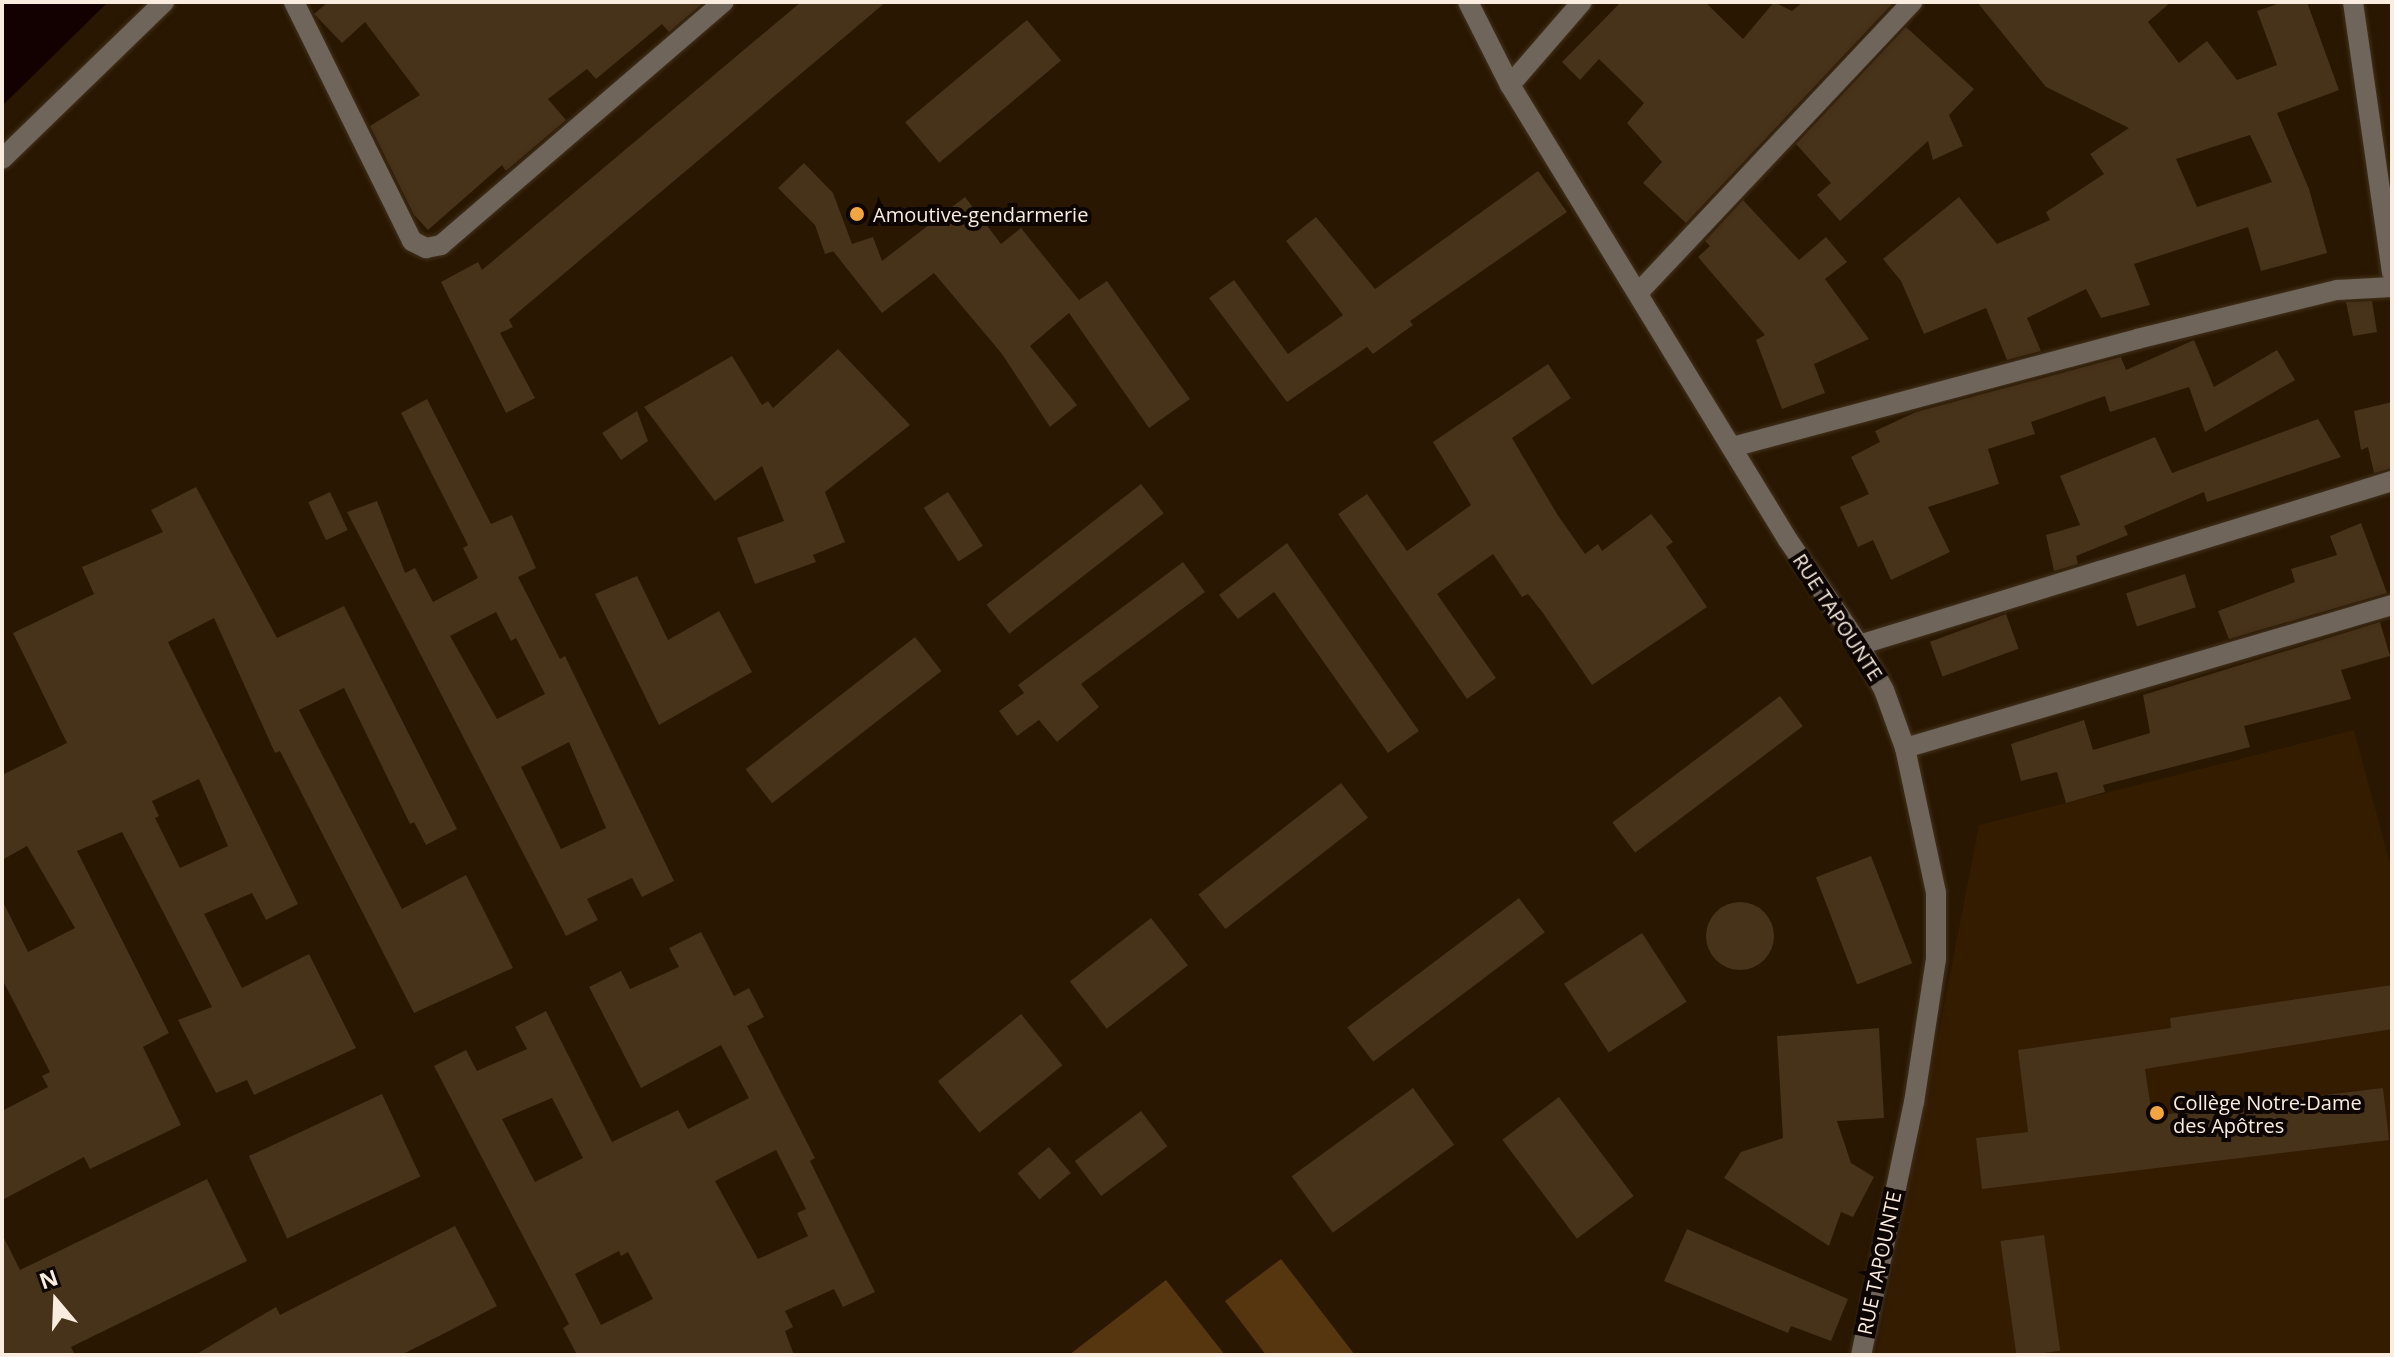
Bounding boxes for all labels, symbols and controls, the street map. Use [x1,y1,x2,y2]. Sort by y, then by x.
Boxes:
place label: Amoutive-gendarmerie [873,202,1088,226]
marker: Amoutive-gendarmerie [848,205,866,223]
street label: RUE TAPOUNTE [1788,549,1888,685]
place label: Collège Notre-Dame des Apôtres [2173,1090,2362,1137]
marker: Collège Notre-Dame des Apôtres [2148,1104,2166,1122]
street label: RUE TAPOUNTE [1852,1189,1906,1337]
north arrow [16,1261,96,1341]
text: N [35,1261,62,1295]

